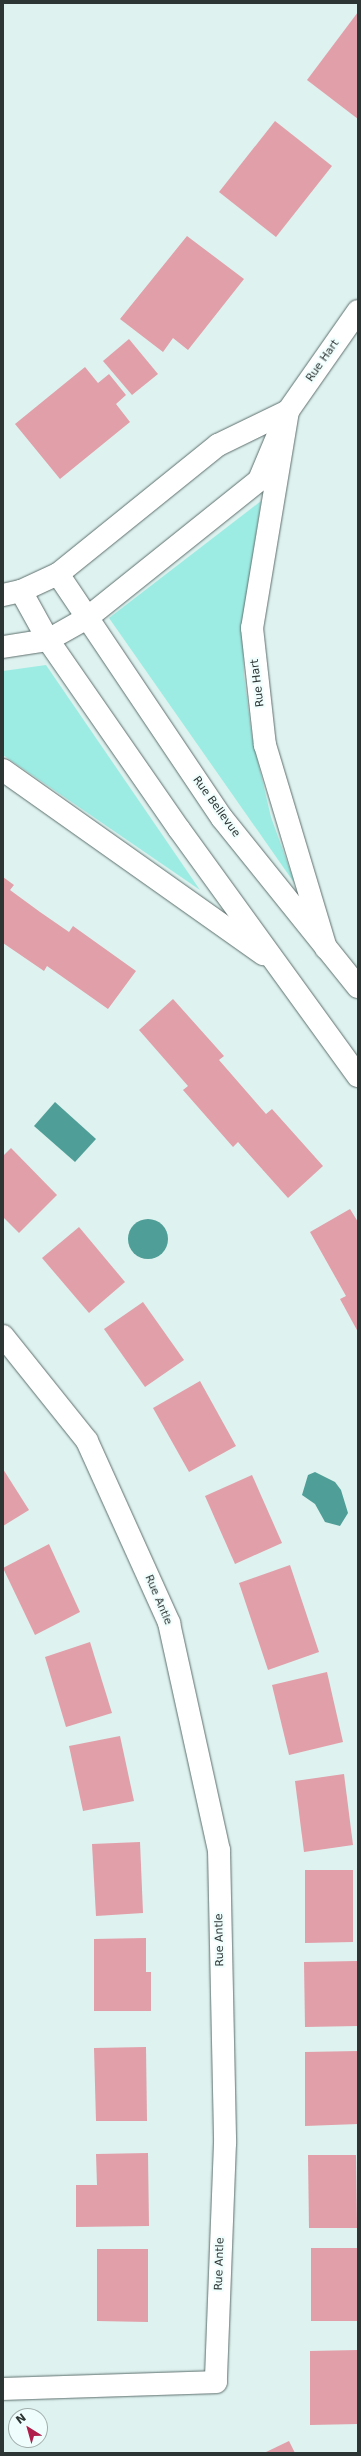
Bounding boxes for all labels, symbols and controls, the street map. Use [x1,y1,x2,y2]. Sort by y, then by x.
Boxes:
street label: Rue Hart [304,337,342,385]
street label: Rue Hart [249,658,267,708]
street label: Rue Bellevue [190,774,242,840]
street label: Rue Antle [142,1573,174,1627]
street label: Rue Antle [213,1913,227,1967]
street label: Rue Antle [212,2237,228,2291]
north arrow [8,2408,48,2448]
text: N [13,2411,29,2427]

